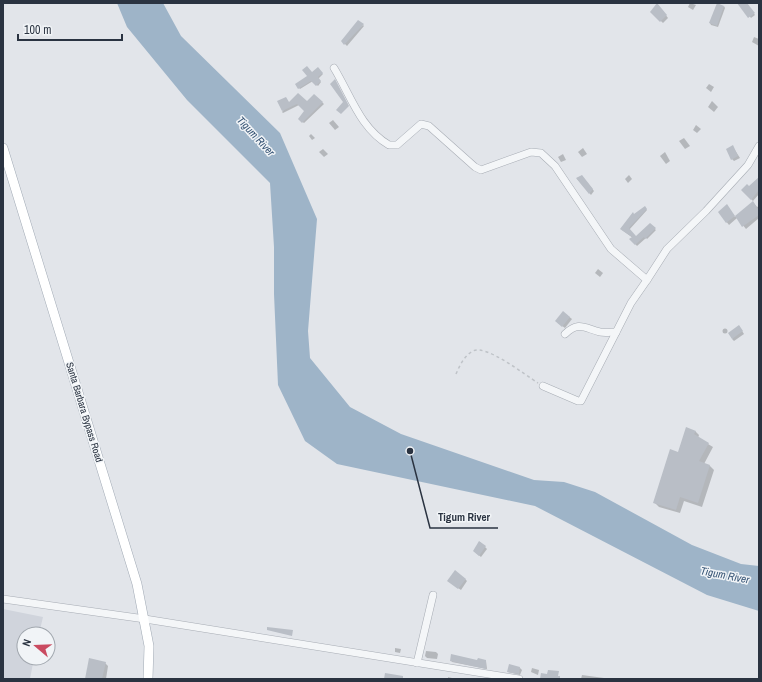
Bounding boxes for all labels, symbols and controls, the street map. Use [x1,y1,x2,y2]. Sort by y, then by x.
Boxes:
scale bar [18,16,122,42]
text: 100 m [24,22,51,38]
water label: Tigum River [234,113,279,159]
street label: Santa Barbara Bypass Road [63,361,106,464]
callout: Tigum River [430,505,498,528]
text: Tigum River [438,510,490,524]
water label: Tigum River [700,563,751,587]
north arrow [16,626,56,666]
text: N [19,637,34,648]

